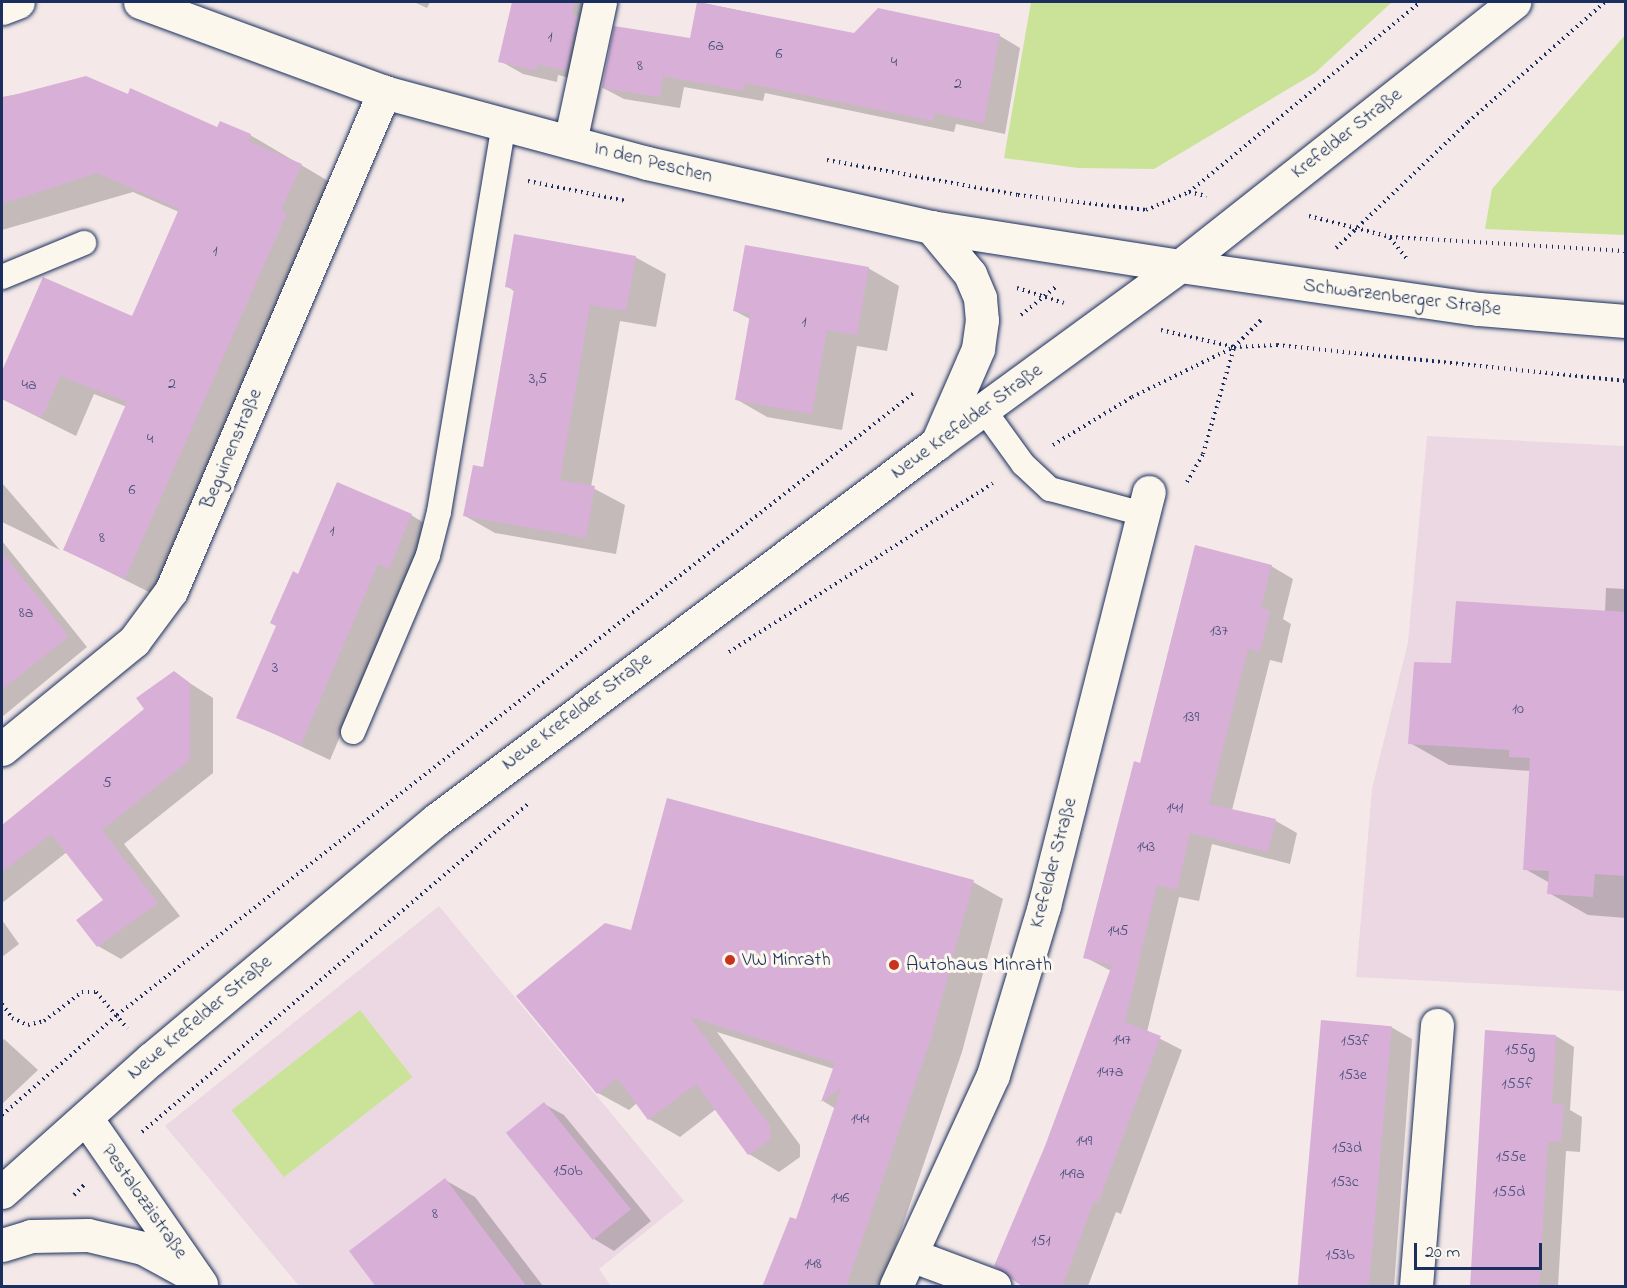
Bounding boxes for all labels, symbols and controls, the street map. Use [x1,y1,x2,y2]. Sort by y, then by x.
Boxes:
house number: 1 [547,27,553,47]
house number: 6a [708,36,724,56]
house number: 6 [775,44,783,64]
house number: 4 [891,52,897,72]
house number: 8 [637,56,643,76]
house number: 2 [954,74,962,94]
street label: Krefelder Straße [1287,83,1407,185]
street label: In den Peschen [591,137,715,189]
house number: 1 [212,241,218,261]
street label: Schwarzenberger Straße [1302,274,1502,322]
house number: 1 [801,312,807,332]
street label: Neue Krefelder Straße [886,359,1048,485]
house number: 3,5 [529,369,547,389]
house number: 2 [168,374,176,394]
house number: 4a [21,375,37,395]
street label: Beguinenstraße [196,385,268,513]
house number: 4 [147,429,153,449]
house number: 6 [128,480,136,500]
house number: 1 [329,521,335,541]
house number: 8 [99,528,105,548]
house number: 8a [19,603,33,623]
house number: 137 [1210,621,1228,641]
street label: Neue Krefelder Straße [497,648,657,776]
house number: 3 [272,658,278,678]
house number: 10 [1512,699,1524,719]
house number: 139 [1183,707,1199,727]
house number: 5 [102,773,112,793]
street label: Krefelder Straße [1025,795,1083,931]
house number: 141 [1167,798,1183,818]
house number: 143 [1137,837,1155,857]
house number: 145 [1108,921,1128,941]
place label: VW Minrath [742,948,831,972]
street label: Neue Krefelder Straße [123,950,277,1086]
marker: VW Minrath [723,953,737,967]
place label: Autohaus Minrath [906,953,1052,977]
marker: Autohaus Minrath [887,958,901,972]
house number: 147 [1113,1030,1131,1050]
house number: 153f [1341,1031,1369,1051]
house number: 155g [1505,1040,1535,1060]
house number: 147a [1097,1062,1123,1082]
house number: 153e [1339,1065,1367,1085]
house number: 155f [1502,1074,1532,1094]
house number: 144 [851,1109,869,1129]
house number: 149 [1076,1131,1092,1151]
house number: 153d [1332,1138,1362,1158]
street label: Pestalozzistraße [96,1140,192,1264]
house number: 155e [1496,1147,1526,1167]
house number: 150b [553,1161,583,1181]
house number: 149a [1059,1164,1085,1184]
house number: 153c [1331,1172,1359,1192]
house number: 155d [1493,1182,1525,1202]
house number: 146 [831,1188,849,1208]
house number: 8 [432,1204,438,1224]
house number: 151 [1031,1231,1051,1251]
scale bar [1417,1231,1544,1269]
text: 20 m [1425,1240,1460,1266]
house number: 153b [1325,1245,1355,1265]
house number: 148 [804,1254,822,1274]

